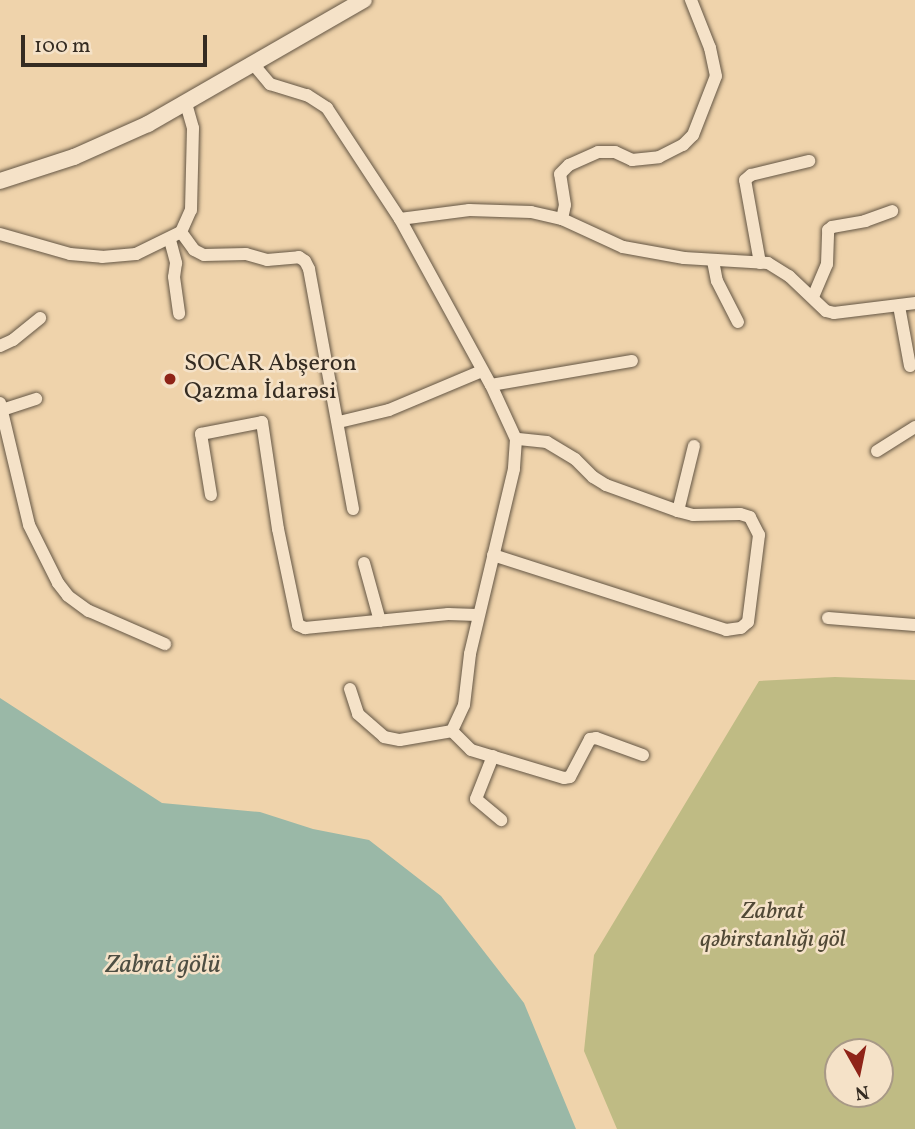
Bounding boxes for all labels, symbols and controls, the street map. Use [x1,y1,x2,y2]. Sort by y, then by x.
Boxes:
scale bar [24,21,210,65]
text: 100 m [34,32,91,61]
place label: SOCAR Abşeron Qazma İdarəsi [184,351,357,407]
marker: SOCAR Abşeron Qazma İdarəsi [162,371,178,387]
park label: Zabrat qəbirstanlığı göl [700,899,846,955]
water label: Zabrat gölü [105,950,221,982]
north arrow [824,1038,894,1108]
text: N [853,1078,871,1106]

